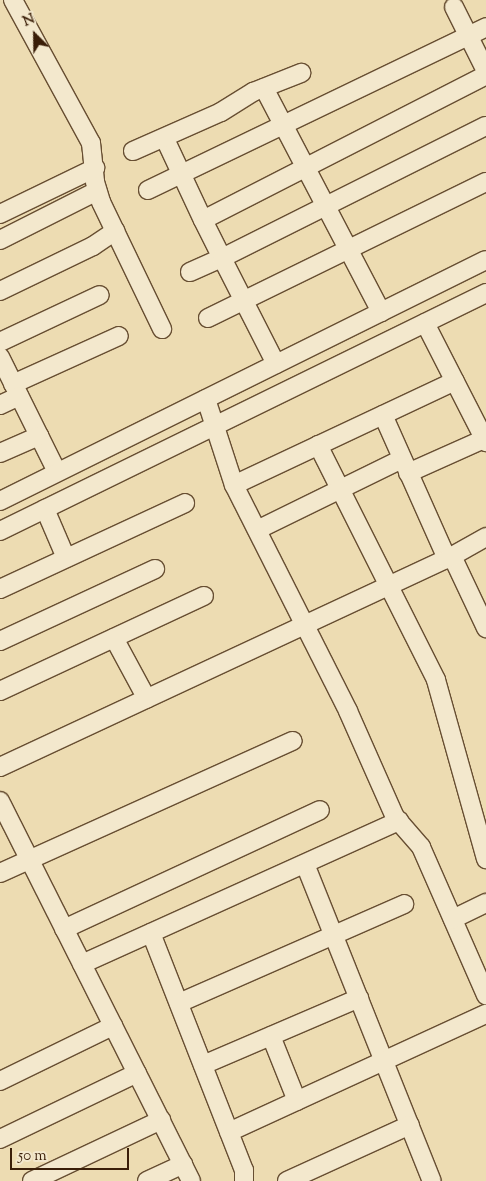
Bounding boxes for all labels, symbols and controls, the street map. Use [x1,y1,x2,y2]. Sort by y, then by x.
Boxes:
north arrow [10,10,60,60]
text: N [20,10,38,33]
scale bar [12,1138,131,1170]
text: 50 m [18,1146,47,1167]

